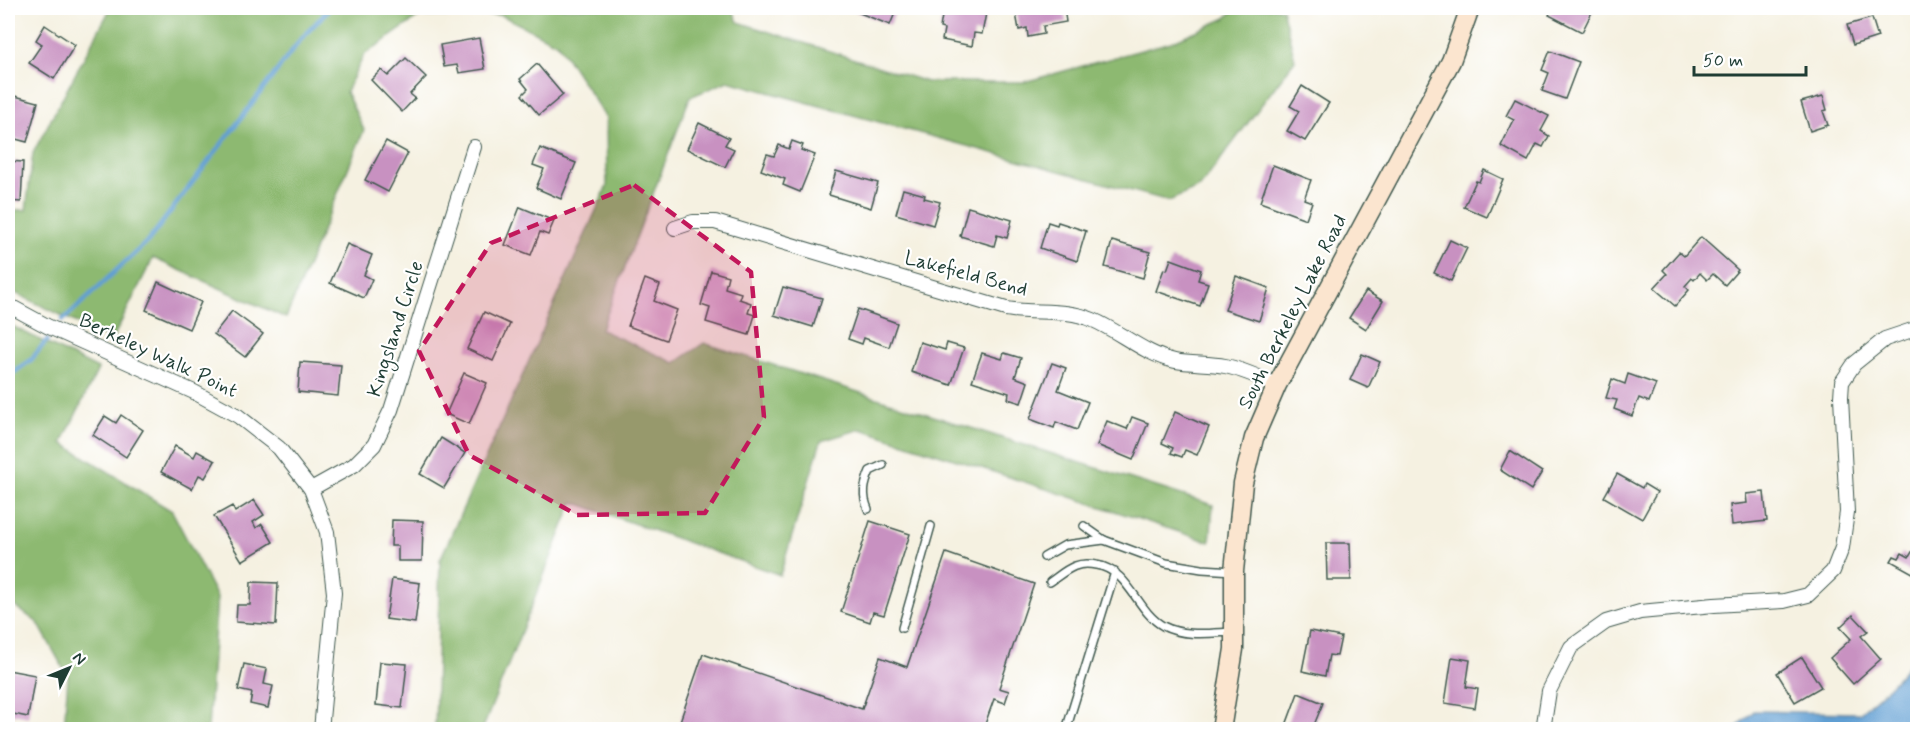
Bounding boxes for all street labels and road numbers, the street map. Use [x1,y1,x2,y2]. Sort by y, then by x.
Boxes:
street label: South Berkeley Lake Road [1232,210,1354,414]
street label: Lakefield Bend [902,245,1030,303]
street label: Kingsland Circle [361,257,432,401]
street label: Berkeley Walk Point [74,307,242,405]

